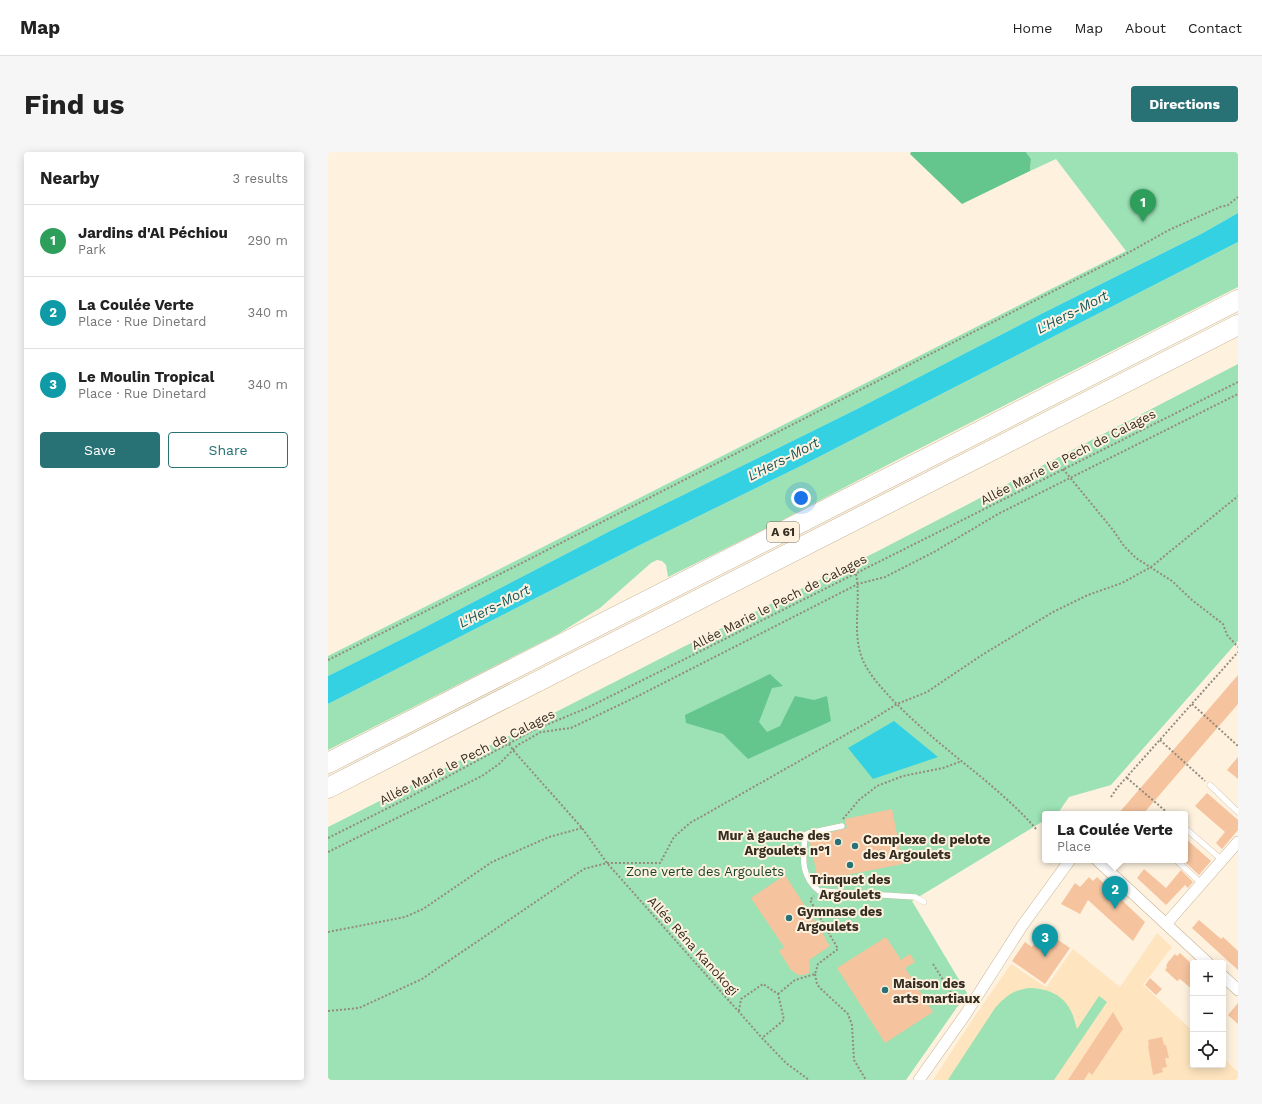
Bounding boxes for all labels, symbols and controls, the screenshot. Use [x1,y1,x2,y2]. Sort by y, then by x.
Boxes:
text: Map [20,16,60,39]
text: Home [1012,20,1052,36]
text: Map [1074,20,1103,36]
text: About [1125,20,1166,36]
text: Contact [1188,20,1242,36]
button: Directions [1131,86,1238,122]
text: Find us [24,88,124,121]
text: Nearby [40,168,99,188]
text: 3 results [233,171,288,186]
pin: 1 [1130,189,1156,222]
text: Jardins d'Al Péchiou [78,224,228,242]
text: 1 [50,233,56,248]
text: 290 m [247,233,288,248]
text: Park [78,242,106,257]
water label: L'Hers-Mort [1034,287,1111,337]
text: La Coulée Verte [78,296,194,314]
text: 2 [49,305,57,320]
text: 340 m [248,305,288,320]
text: Place · Rue Dinetard [78,314,206,329]
text: Le Moulin Tropical [78,368,214,386]
text: 3 [49,377,57,392]
text: 340 m [248,377,288,392]
text: Place · Rue Dinetard [78,386,206,401]
street label: Allée Marie le Pech de Calages [978,406,1158,508]
button: Save [40,432,160,468]
button: Share [168,432,288,468]
water label: L'Hers-Mort [745,434,822,484]
your location [791,488,811,508]
road number: A 61 [767,522,799,542]
street label: Allée Marie le Pech de Calages [689,551,869,653]
water label: L'Hers-Mort [456,581,533,631]
street label: Allée Marie le Pech de Calages [377,706,557,808]
popup [1042,811,1188,863]
text: La Coulée Verte [1057,821,1173,839]
place label: Mur à gauche des Argoulets n°1 [718,828,830,858]
place label: Complexe de pelote des Argoulets [863,832,991,862]
marker: Mur à gauche des Argoulets n°1 [833,837,843,847]
text: Place [1057,839,1091,854]
marker: Complexe de pelote des Argoulets [850,841,860,851]
marker: Trinquet des Argoulets [845,860,855,870]
park label: Zone verte des Argoulets [626,864,784,879]
place label: Trinquet des Argoulets [810,872,890,902]
pin: 2 [1102,876,1128,909]
street label: Allée Réna Kanokogi [644,893,742,999]
place label: Gymnase des Argoulets [797,904,882,934]
marker: Gymnase des Argoulets [784,913,794,923]
pin: 3 [1032,924,1058,957]
map controls [1190,960,1226,1068]
button: + [1190,960,1226,996]
place label: Maison des arts martiaux [893,976,981,1006]
marker: Maison des arts martiaux [880,985,890,995]
button: − [1190,996,1226,1032]
button: locate [1190,1032,1226,1068]

